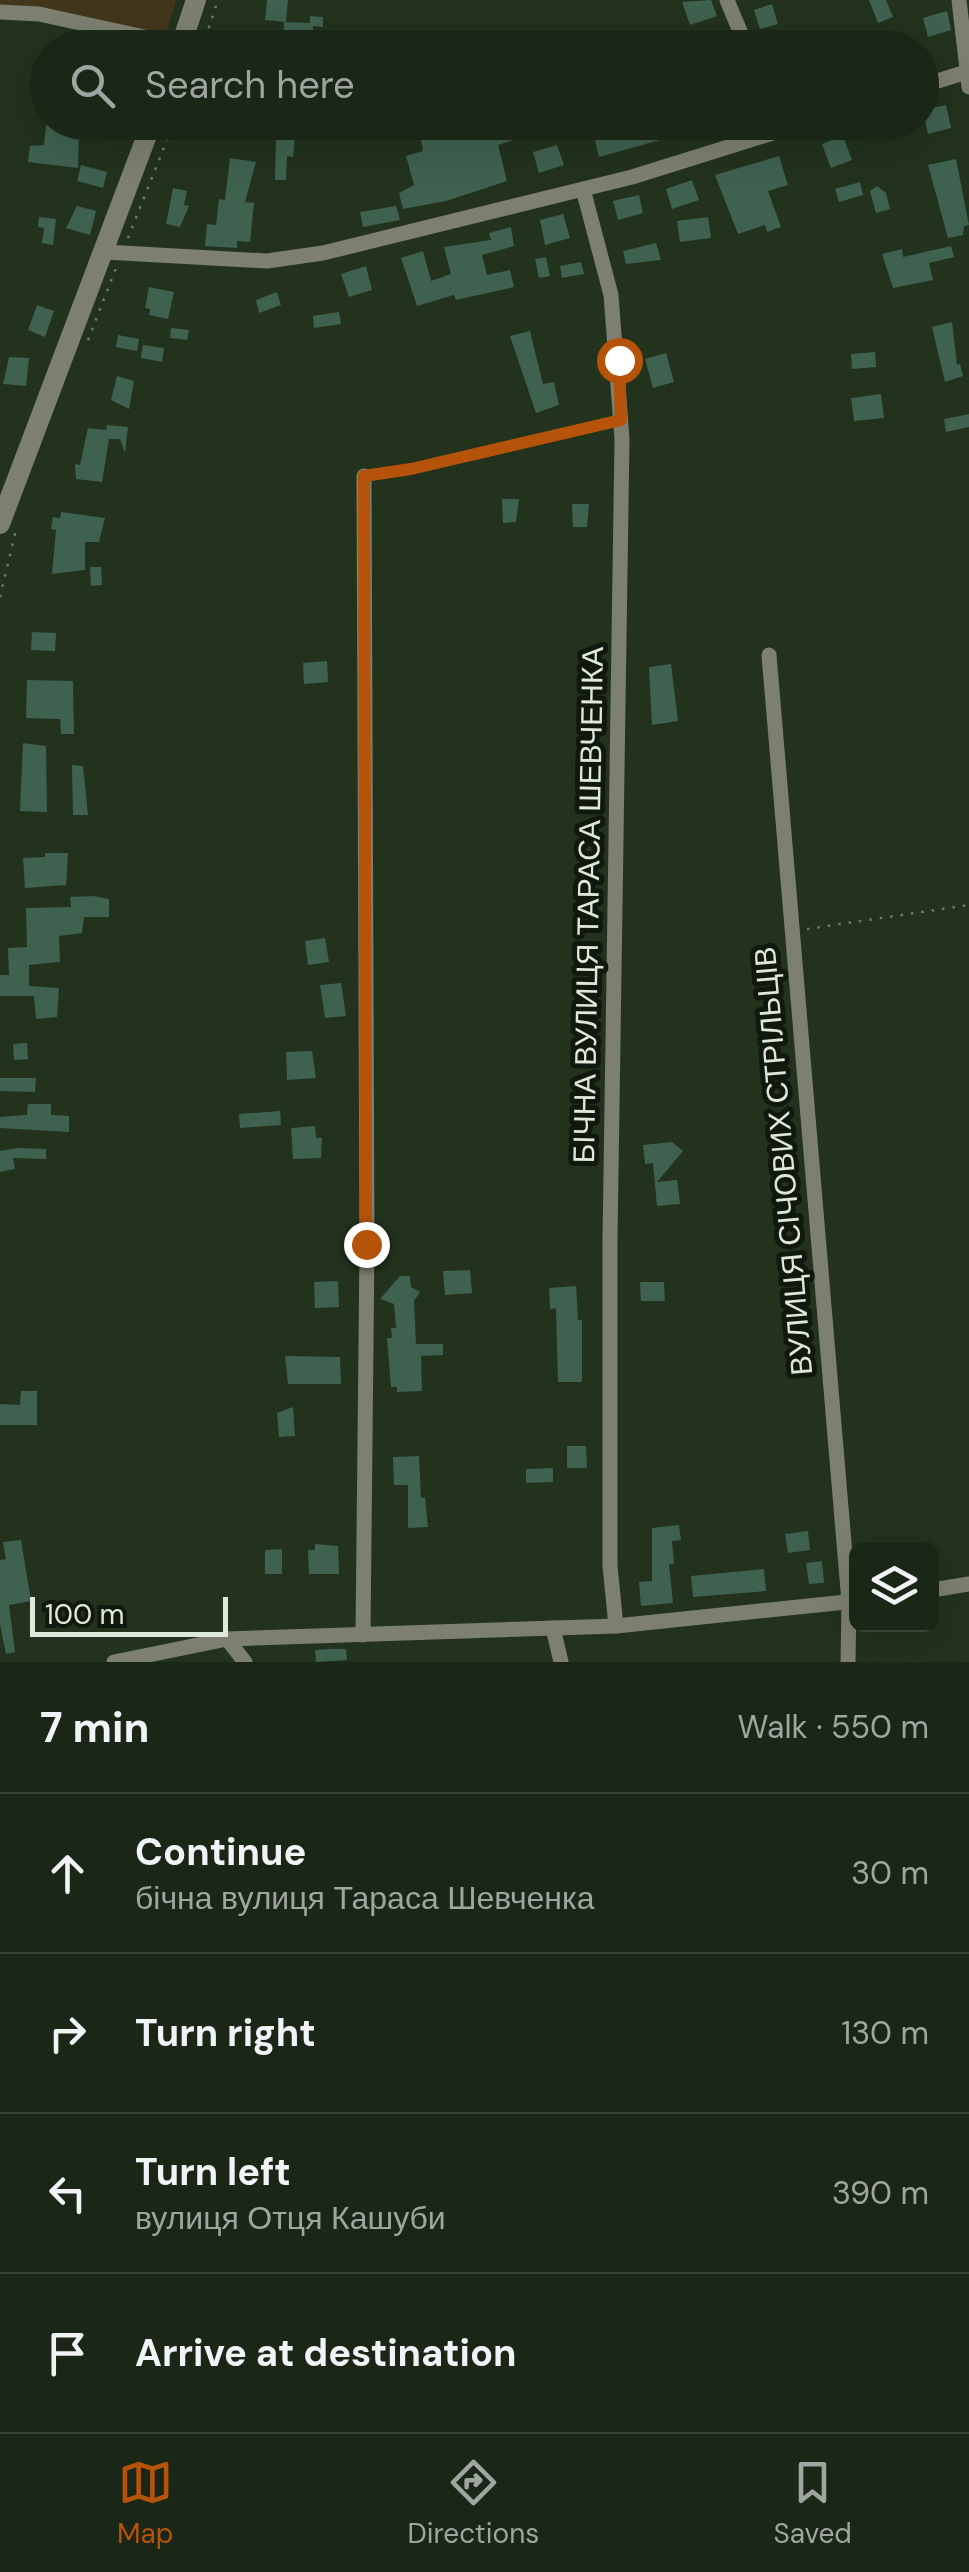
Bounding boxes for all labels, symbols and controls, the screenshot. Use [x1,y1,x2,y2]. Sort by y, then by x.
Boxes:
search box [30,30,939,140]
icon: search [65,58,120,113]
text: Search here [145,60,355,110]
route start [597,338,643,384]
street label: БІЧНА ВУЛИЦЯ ТАРАСА ШЕВЧЕНКА [564,646,612,1164]
street label: ВУЛИЦЯ СІЧОВИХ СТРІЛЬЦІВ [745,945,821,1377]
route end [344,1222,390,1268]
map controls [849,1542,939,1632]
button: layers [849,1542,939,1632]
scale bar [30,1592,228,1636]
text: 100 m [45,1596,124,1633]
text: 7 min [40,1700,149,1755]
text: Walk · 550 m [738,1706,929,1748]
text: Continue [135,1827,306,1877]
icon: ahead [40,1846,95,1901]
text: 30 m [851,1852,929,1894]
text: бічна вулиця Тараса Шевченка [135,1877,595,1919]
icon: right [40,2006,95,2061]
text: Turn right [135,2008,316,2058]
text: 130 m [841,2012,929,2054]
text: Turn left [135,2147,291,2197]
icon: left [40,2166,95,2221]
text: 390 m [832,2172,929,2214]
text: вулиця Отця Кашуби [135,2197,446,2239]
icon: arrive [40,2326,95,2381]
text: Arrive at destination [135,2328,517,2378]
tab: Map [117,2455,173,2552]
tab: Directions [408,2455,539,2552]
tab: Saved [773,2455,852,2552]

